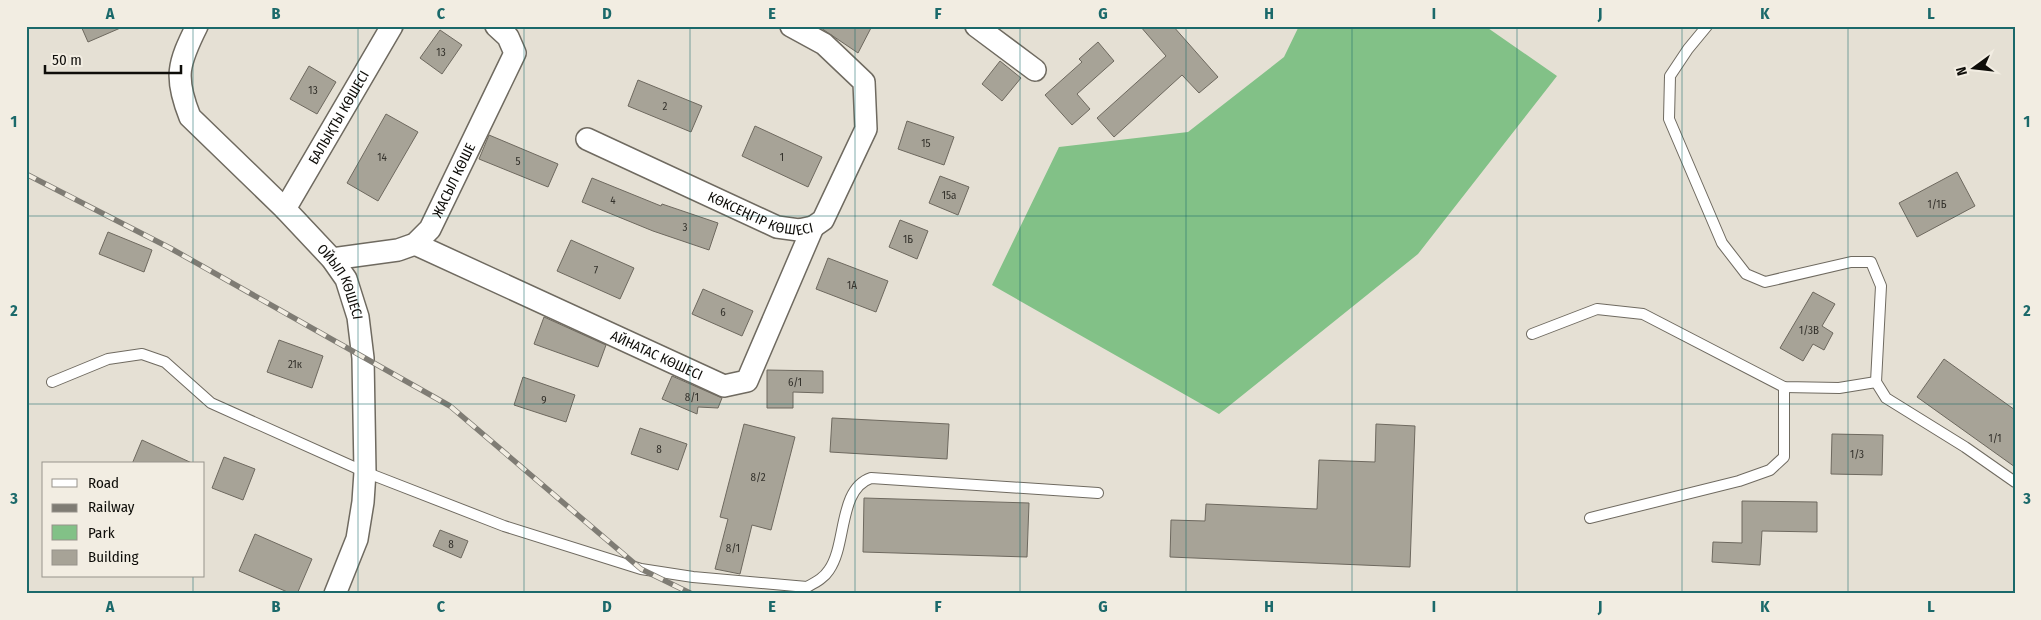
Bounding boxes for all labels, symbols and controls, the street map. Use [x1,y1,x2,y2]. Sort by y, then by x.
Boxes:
text: A [105,4,115,23]
text: B [272,4,281,23]
text: C [437,4,446,23]
text: D [602,4,612,23]
text: E [768,4,776,23]
text: F [934,4,942,23]
text: G [1098,4,1108,23]
text: H [1264,4,1274,23]
text: I [1432,4,1436,23]
text: J [1597,4,1602,23]
text: K [1760,4,1770,23]
text: L [1927,4,1935,23]
scale bar [45,42,181,74]
north arrow [1948,42,1998,92]
house number: 13 [436,46,446,59]
text: 50 m [52,51,82,69]
text: N [1953,65,1971,77]
street label: БАЛЫҚТЫ КӨШЕСІ [305,68,373,168]
house number: 13 [308,84,318,97]
house number: 2 [663,100,668,113]
text: 1 [11,112,17,131]
text: 1 [2024,112,2030,131]
house number: 15 [921,137,931,150]
street label: ЖАСЫЛ КӨШЕ [429,140,479,221]
house number: 14 [377,151,387,164]
house number: 1 [780,151,784,164]
house number: 5 [515,155,521,168]
street label: КӨКСЕҢГІР КӨШЕСІ [705,188,815,239]
house number: 15а [942,189,956,202]
house number: 4 [610,194,616,207]
house number: 1/1Б [1928,198,1947,211]
house number: 3 [683,221,688,234]
house number: 1Б [903,233,913,246]
street label: ОЙЫЛ КӨШЕСІ [313,241,366,320]
house number: 7 [594,264,599,277]
house number: 1А [847,279,857,292]
text: 2 [9,301,18,320]
text: 2 [2022,301,2031,320]
house number: 6 [720,306,726,319]
house number: 1/3В [1799,324,1819,337]
street label: АЙНАТАС КӨШЕСІ [608,327,705,384]
house number: 21к [288,358,303,371]
house number: 6/1 [788,376,802,389]
house number: 8/1 [685,391,699,404]
house number: 9 [541,394,547,407]
house number: 1/1 [1988,432,2002,445]
house number: 8 [656,443,662,456]
house number: 1/3 [1850,448,1864,461]
legend [42,462,205,578]
house number: 8/2 [750,471,766,484]
text: Road [88,474,119,492]
text: 3 [9,489,18,508]
text: 3 [2022,489,2031,508]
text: Railway [88,498,135,516]
text: Park [88,524,115,542]
house number: 8 [448,538,454,551]
house number: 8/1 [726,542,740,555]
text: Building [88,548,139,566]
text: A [105,597,115,616]
text: B [272,597,281,616]
text: C [437,597,446,616]
text: D [602,597,612,616]
text: E [768,597,776,616]
text: F [934,597,942,616]
text: G [1098,597,1108,616]
text: H [1264,597,1274,616]
text: I [1432,597,1436,616]
text: J [1597,597,1602,616]
text: K [1760,597,1770,616]
text: L [1927,597,1935,616]

